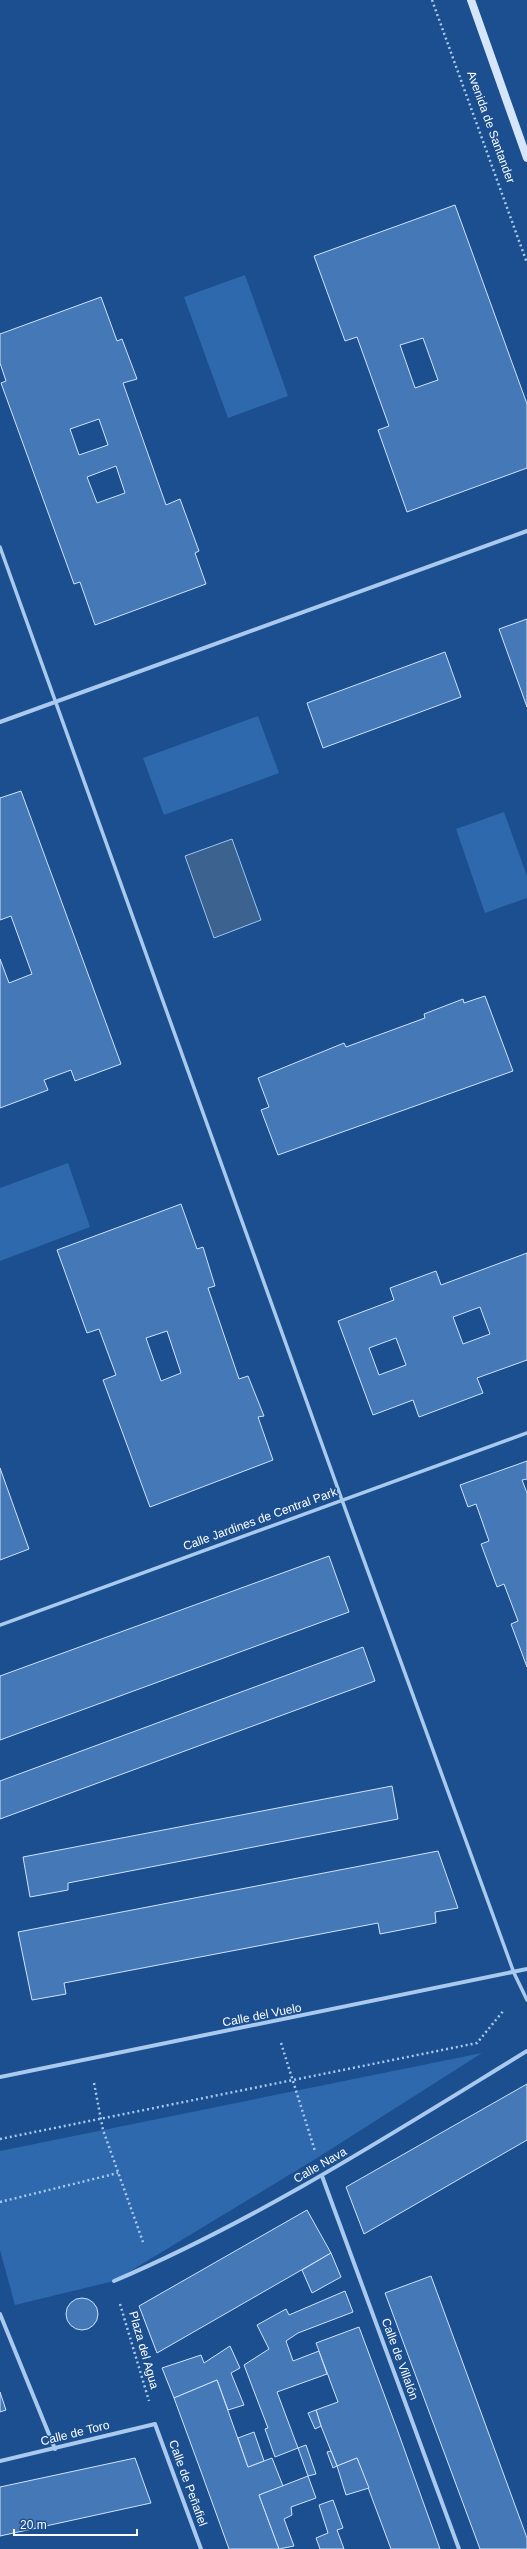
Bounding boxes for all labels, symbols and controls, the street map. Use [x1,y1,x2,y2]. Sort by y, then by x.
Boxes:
street label: Avenida de Santander [464,69,518,185]
street label: Calle Jardines de Central Park [181,1484,340,1553]
street label: Calle del Vuelo [221,2000,303,2030]
street label: Calle Nava [291,2144,349,2186]
street label: Plaza del Agua [126,2310,162,2391]
street label: Calle de Villalón [379,2316,421,2402]
street label: Calle de Toro [39,2418,111,2448]
street label: Calle de Peñafiel [166,2438,210,2528]
scale bar [14,2511,137,2537]
text: 20 m [20,2518,47,2532]

